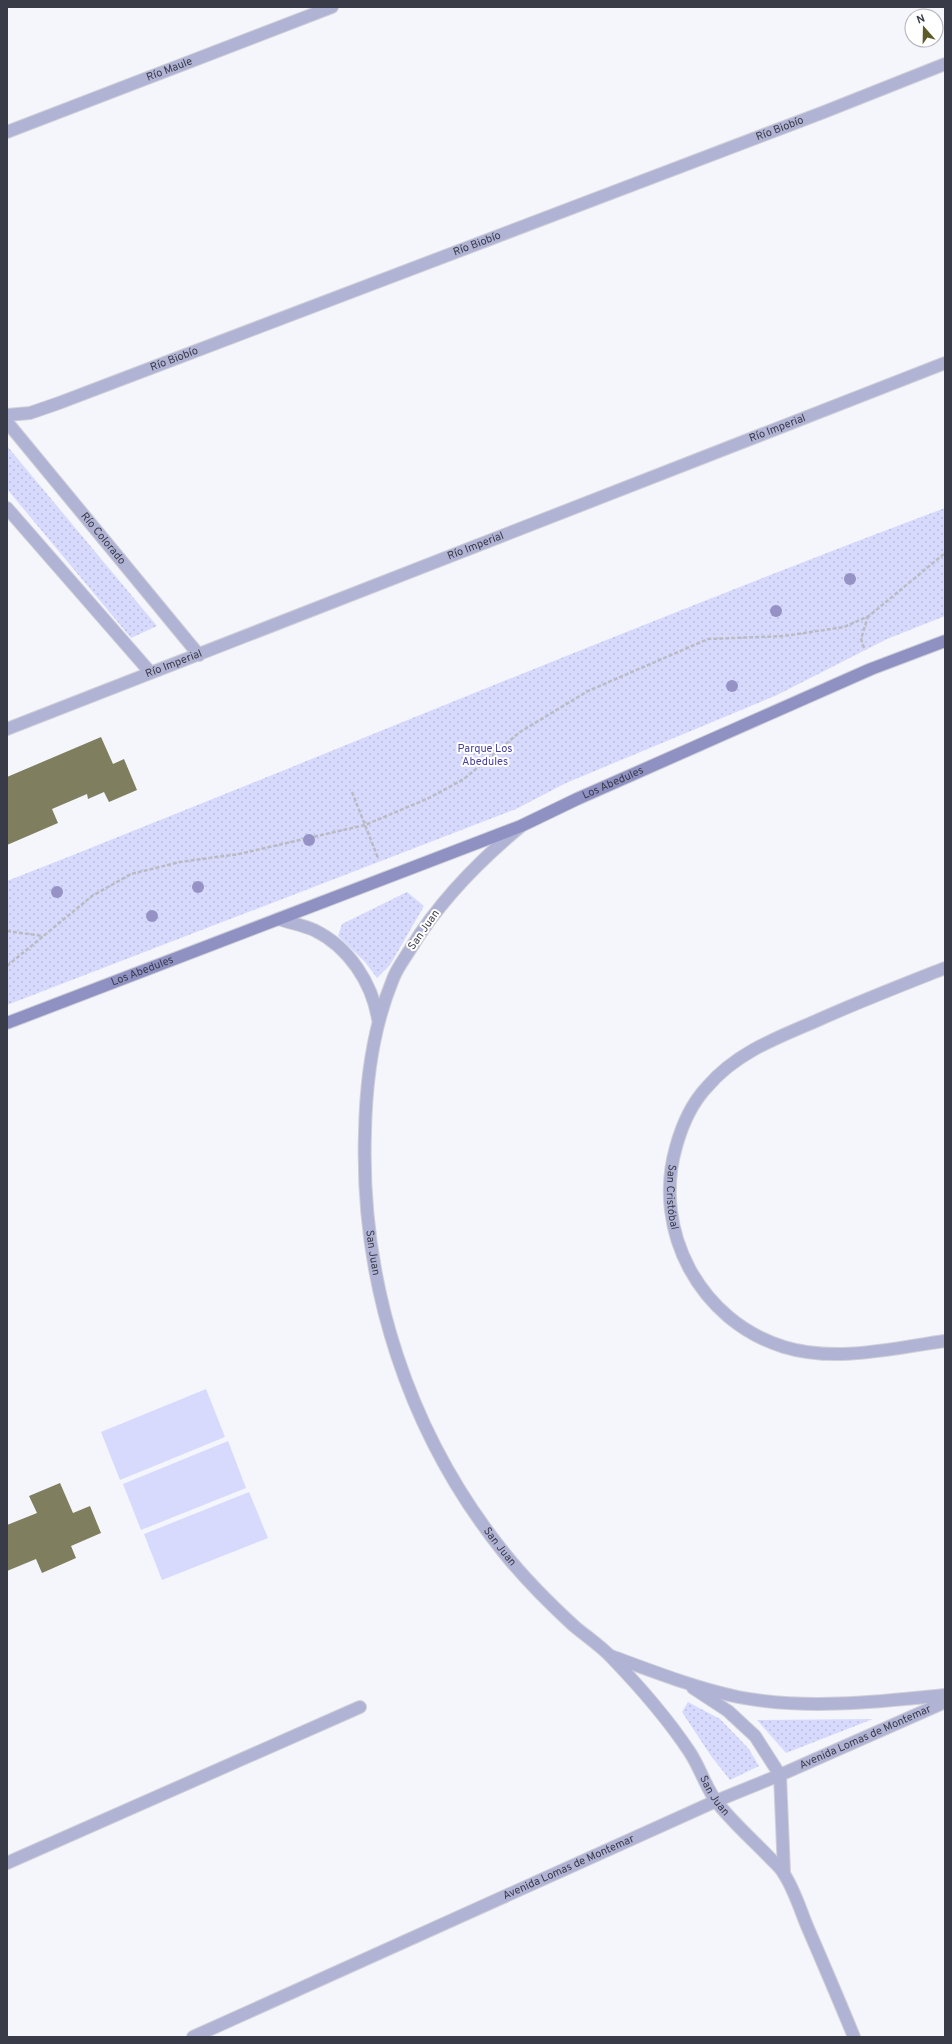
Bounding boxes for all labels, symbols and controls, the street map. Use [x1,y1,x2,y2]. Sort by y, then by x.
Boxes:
north arrow [904,8,944,48]
text: N [915,12,927,27]
street label: Río Maule [144,54,194,85]
street label: Río Biobío [754,113,806,144]
street label: Río Biobío [451,229,503,259]
street label: Río Biobío [148,344,200,375]
street label: Río Imperial [747,411,808,446]
street label: Río Colorado [77,510,129,567]
street label: Río Imperial [445,529,506,564]
street label: Río Imperial [143,647,204,681]
park label: Parque Los Abedules [458,742,512,769]
street label: Los Abedules [580,763,646,803]
street label: San Juan [405,907,443,953]
street label: Los Abedules [109,953,176,989]
street label: San Cristóbal [663,1163,681,1231]
street label: San Juan [362,1229,383,1277]
street label: San Juan [480,1525,519,1569]
street label: Avenida Lomas de Montemar [797,1702,934,1773]
street label: San Juan [696,1773,732,1819]
street label: Avenida Lomas de Montemar [501,1832,637,1903]

